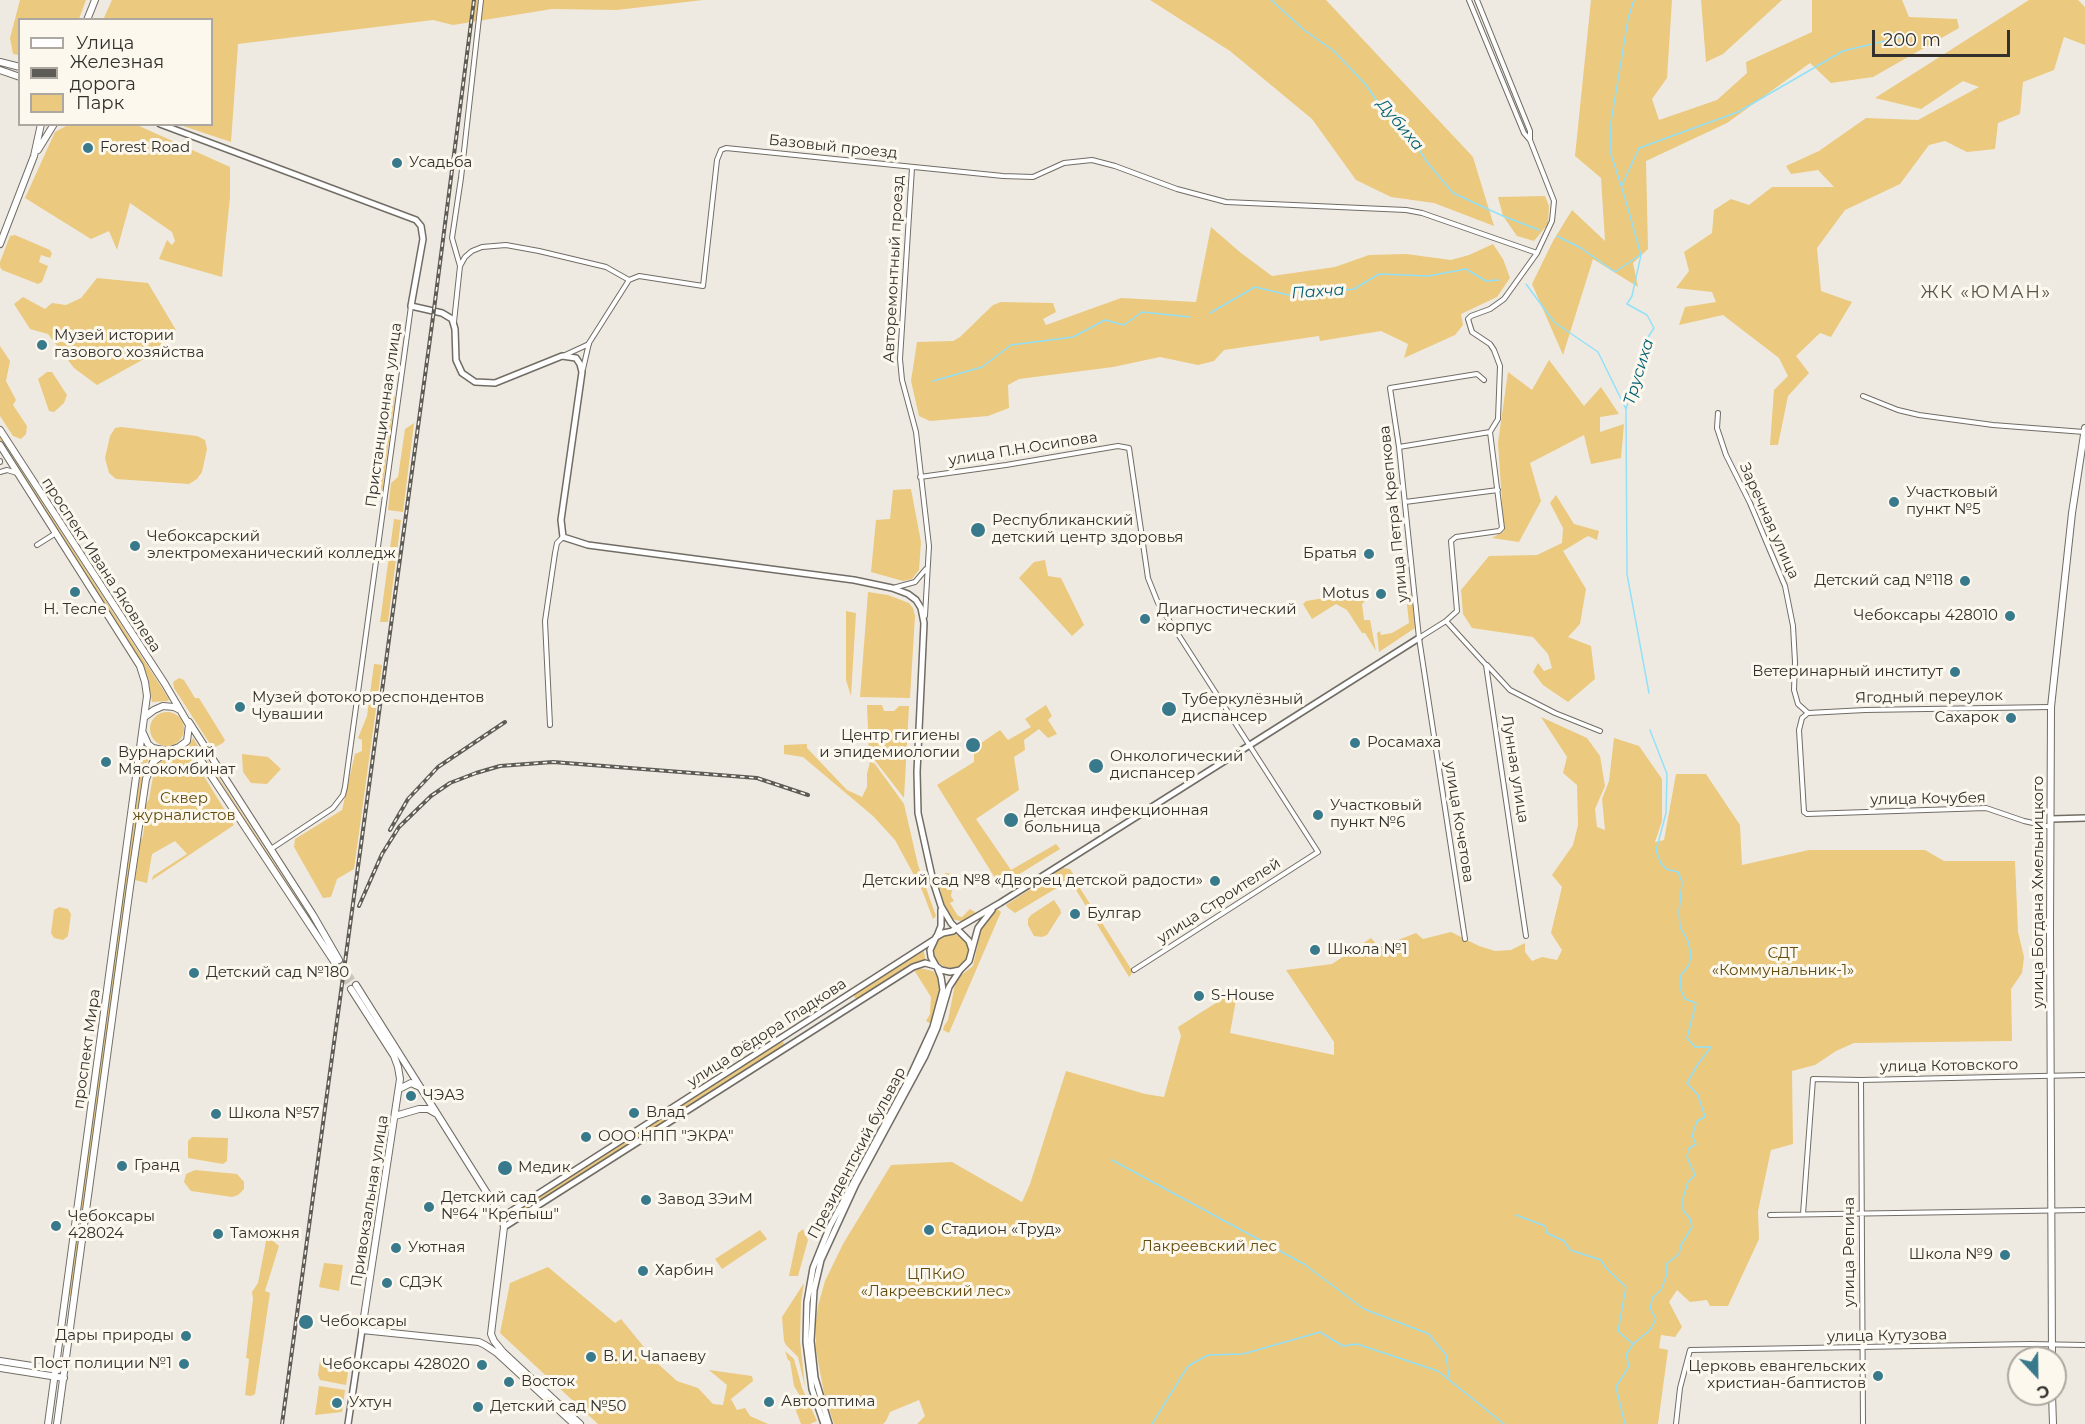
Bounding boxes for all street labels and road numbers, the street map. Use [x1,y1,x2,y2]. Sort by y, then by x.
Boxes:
street label: Базовый проезд [768,131,898,163]
street label: Авторемонтный проезд [880,175,908,363]
street label: Пристанционная улица [362,322,406,508]
street label: улица Петра Крепкова [1376,425,1412,603]
street label: улица П.Н.Осипова [947,428,1099,470]
street label: Заречная улица [1735,460,1803,582]
street label: проспект Ивана Яковлева [38,474,164,656]
street label: Ягодный переулок [1855,687,2003,707]
street label: Лунная улица [1498,714,1532,824]
street label: улица Кочетова [1441,760,1477,884]
street label: улица Богдана Хмельницкого [2030,776,2048,1008]
street label: улица Кочубея [1870,789,1986,809]
street label: улица Строителей [1154,854,1284,948]
street label: улица Фёдора Гладкова [684,975,850,1091]
street label: проспект Мира [70,988,104,1110]
street label: улица Котовского [1880,1056,2018,1076]
street label: Президентский бульвар [804,1064,910,1242]
street label: Привокзальная улица [348,1114,392,1288]
street label: улица Репина [1841,1197,1859,1307]
street label: улица Кутузова [1827,1326,1947,1346]

